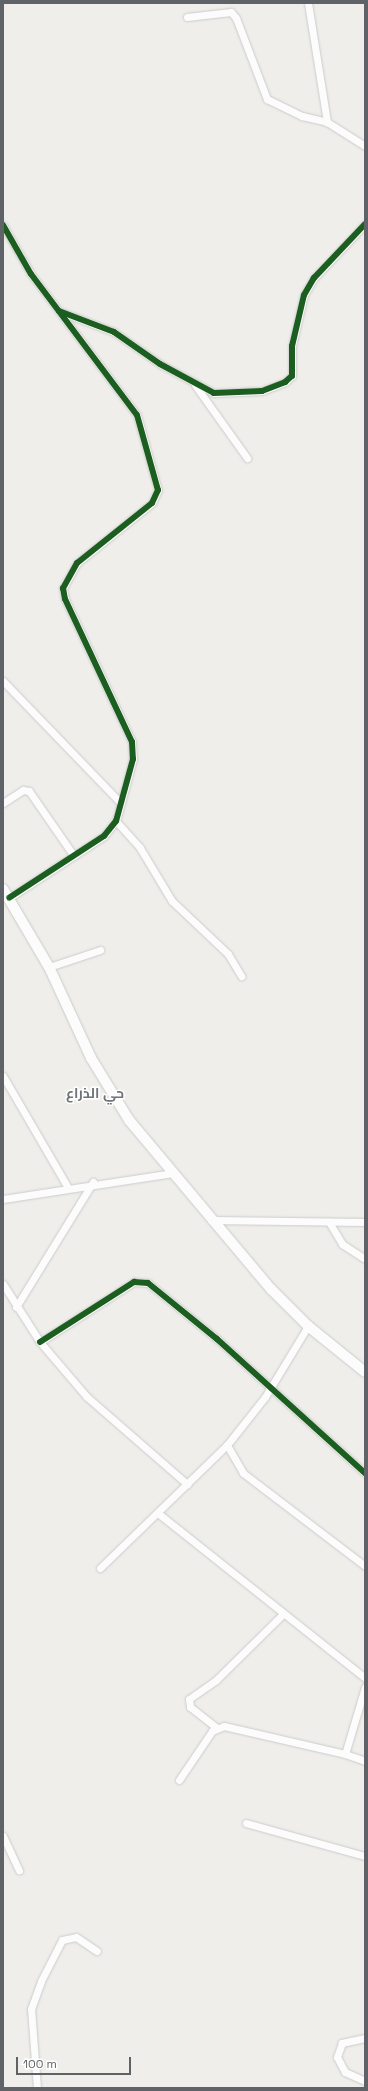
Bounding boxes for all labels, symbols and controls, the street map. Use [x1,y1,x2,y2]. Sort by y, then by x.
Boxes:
district label: حي الذراع [66,1085,124,1101]
scale bar [18,2049,133,2075]
text: 100 m [23,2056,57,2072]

